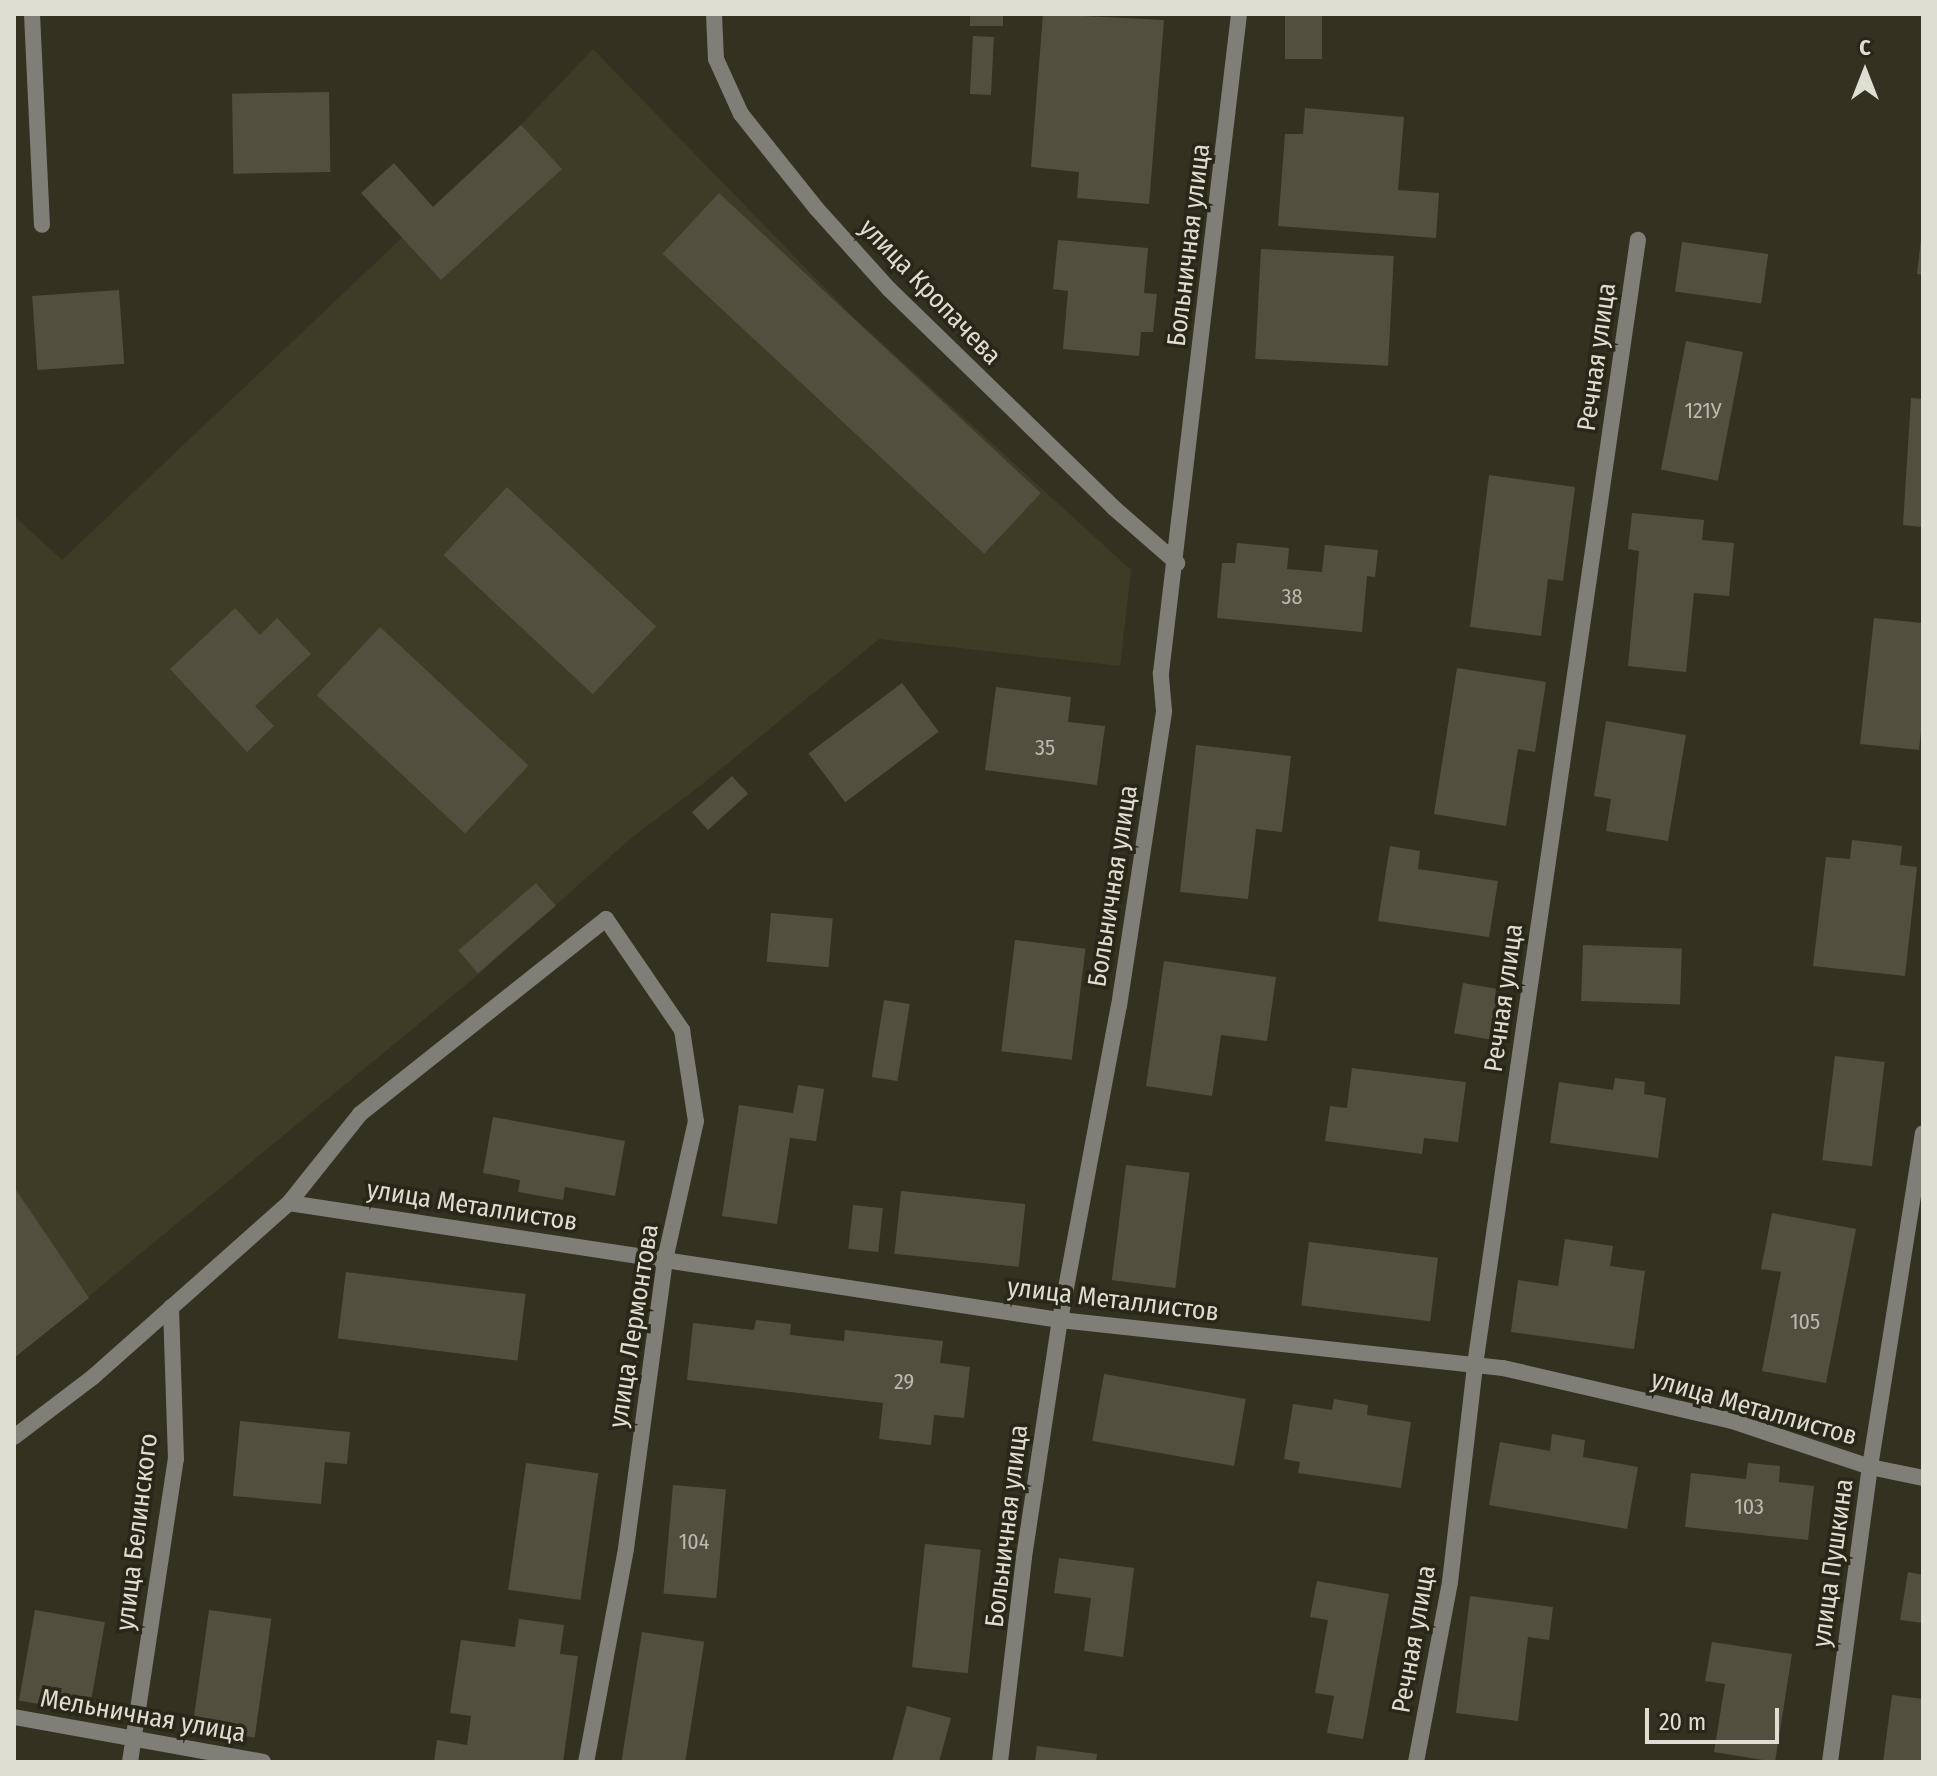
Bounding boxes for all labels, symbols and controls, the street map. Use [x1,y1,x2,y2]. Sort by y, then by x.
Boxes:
north arrow [1825,32,1905,112]
text: С [1859,34,1871,61]
street label: Больничная улица [1161,142,1217,348]
street label: улица Кропачева [853,213,1007,371]
street label: Речная улица [1571,281,1623,433]
house number: 121У [1684,398,1722,424]
house number: 38 [1282,584,1302,610]
house number: 35 [1035,735,1055,761]
street label: Больничная улица [1082,783,1144,989]
street label: Речная улица [1478,922,1530,1074]
street label: улица Металлистов [364,1174,580,1238]
street label: улица Лермонтова [603,1222,665,1430]
street label: улица Металлистов [1005,1272,1221,1328]
house number: 105 [1790,1309,1820,1335]
street label: улица Металлистов [1647,1364,1861,1452]
house number: 29 [894,1369,914,1395]
street label: Больничная улица [979,1423,1035,1629]
street label: улица Белинского [109,1432,165,1632]
street label: улица Пушкина [1806,1477,1860,1649]
house number: 103 [1734,1494,1764,1520]
house number: 104 [679,1529,709,1555]
street label: Речная улица [1386,1563,1442,1715]
street label: Мельничная улица [38,1683,248,1749]
scale bar [1649,1692,1783,1742]
text: 20 m [1659,1708,1706,1736]

